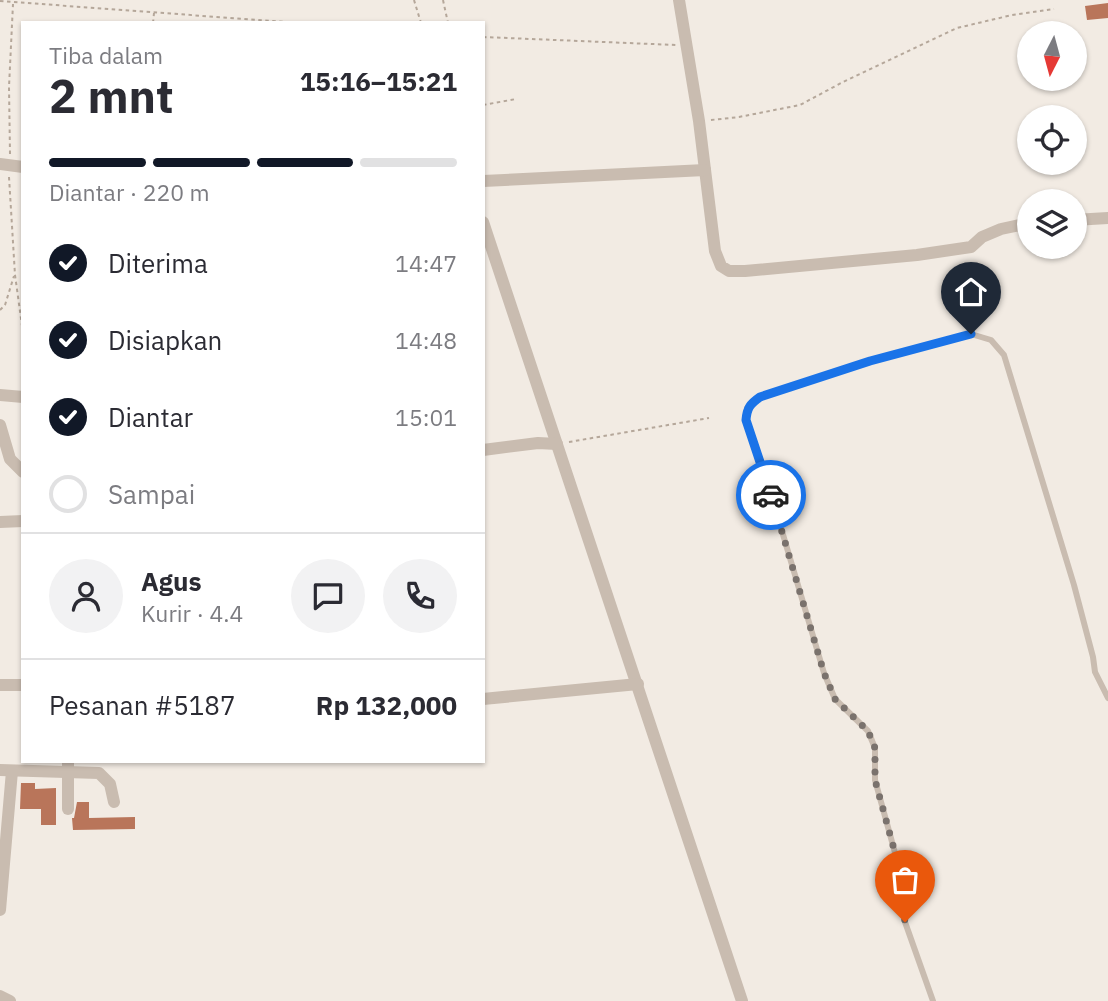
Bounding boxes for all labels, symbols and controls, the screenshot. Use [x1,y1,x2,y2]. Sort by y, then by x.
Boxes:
north arrow [1017,21,1087,91]
map controls [1017,21,1087,259]
text: Tiba dalam [49,40,163,70]
text: 15:16–15:21 [300,64,457,98]
text: 2 mnt [49,66,174,126]
button: locate [1017,105,1087,175]
text: Diantar · 220 m [49,177,210,207]
button: layers [1017,189,1087,259]
icon: check [49,244,87,282]
text: Diterima [108,246,208,280]
text: 14:47 [395,248,457,278]
pin [941,262,1001,334]
icon: home [952,273,990,311]
icon: check [49,321,87,359]
text: Disiapkan [108,323,222,357]
text: 14:48 [395,325,457,355]
icon: check [49,398,87,436]
text: Diantar [108,400,193,434]
text: 15:01 [395,402,457,432]
courier [736,460,806,530]
icon: car [752,476,790,514]
text: Sampai [108,477,195,511]
button: person [49,559,123,633]
button: chat [291,559,365,633]
button: phone [383,559,457,633]
text: Agus [141,564,202,598]
text: Kurir · 4.4 [141,598,243,628]
text: Pesanan #5187 [49,688,236,722]
text: Rp 132,000 [316,688,457,722]
pin [875,850,935,922]
icon: bag [886,861,924,899]

